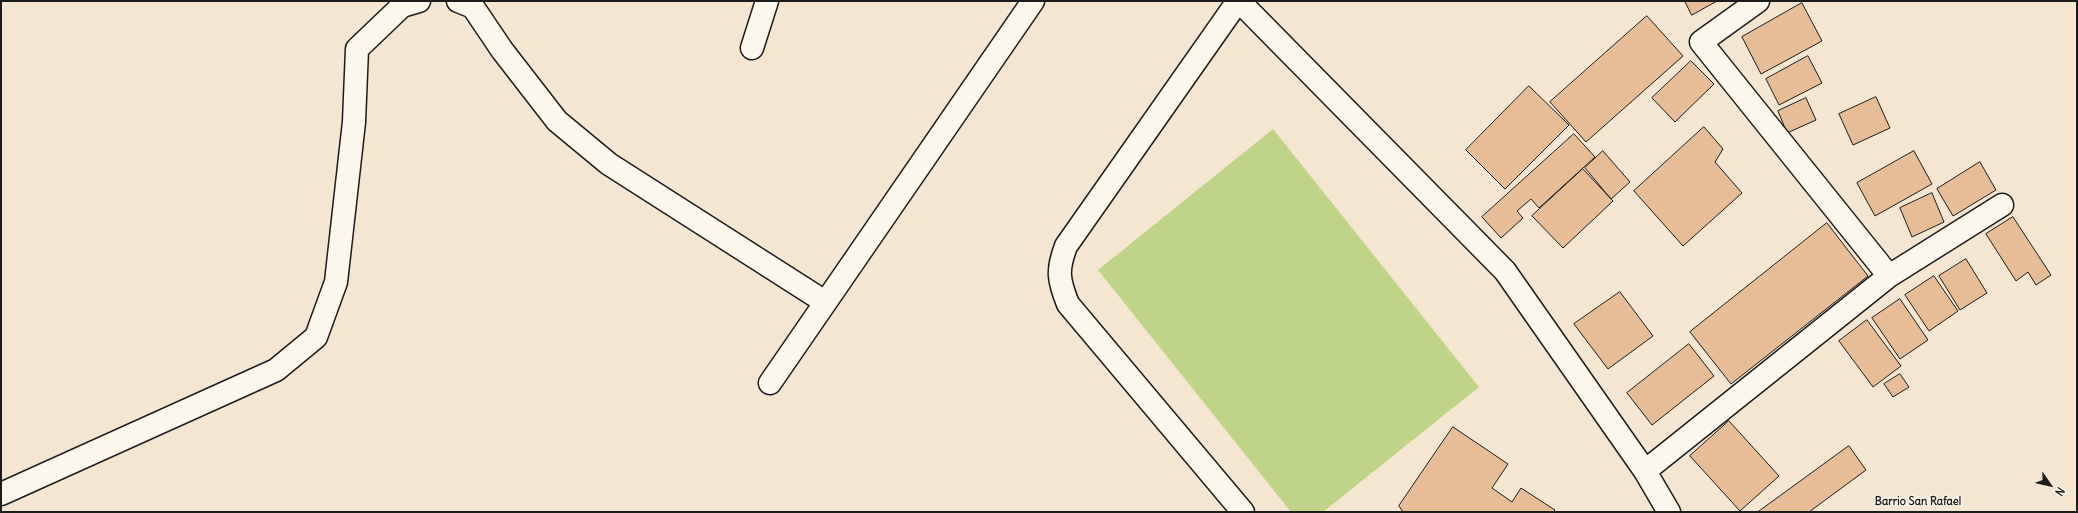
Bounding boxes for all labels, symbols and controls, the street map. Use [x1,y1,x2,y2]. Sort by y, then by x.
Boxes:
north arrow [2030,465,2070,505]
text: N [2052,485,2068,499]
district label: Barrio San Rafael [1875,495,1961,509]

